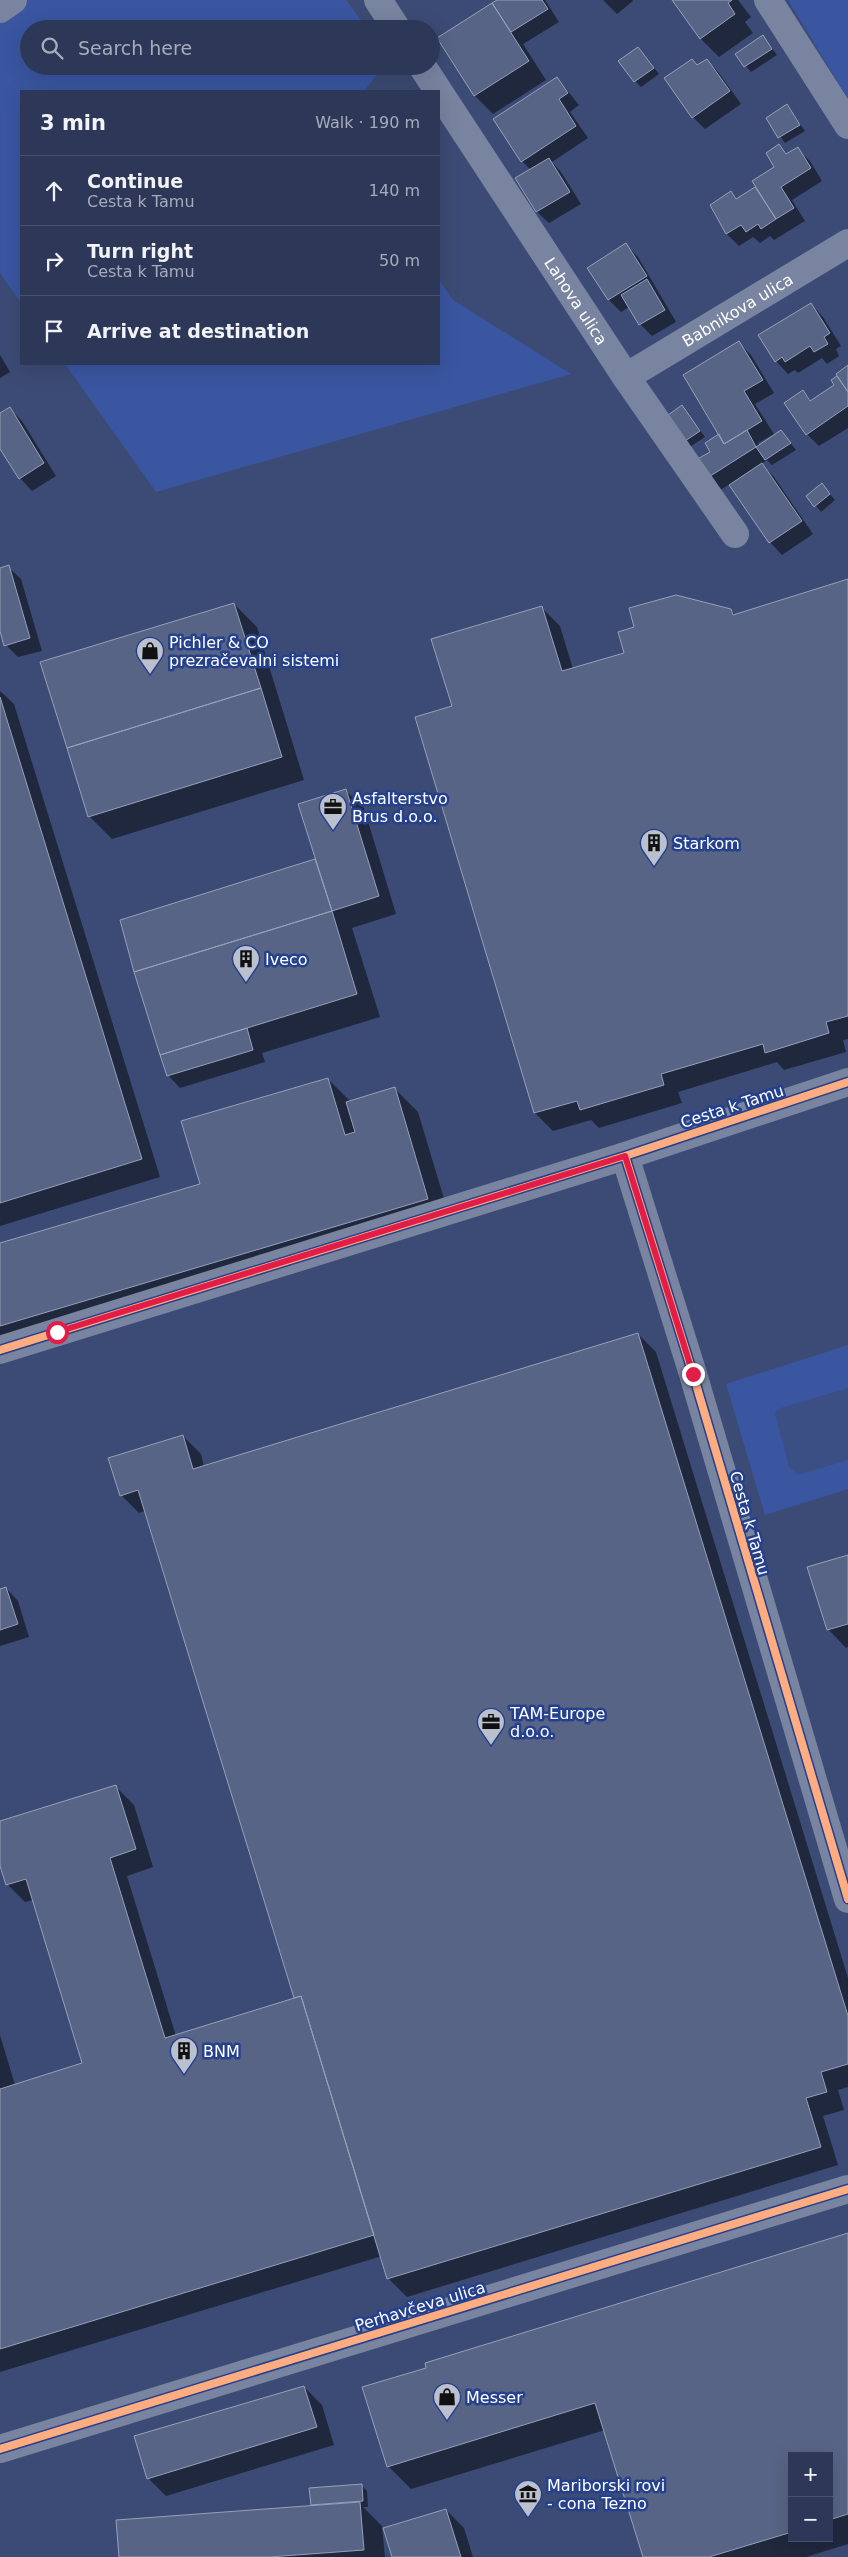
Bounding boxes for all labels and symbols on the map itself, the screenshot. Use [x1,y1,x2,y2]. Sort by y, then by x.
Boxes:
street label: Lahova ulica [540,254,611,349]
street label: Babnikova ulica [679,270,796,351]
place label: Pichler & CO prezračevalni sistemi [169,633,339,670]
shop icon: Pichler & CO prezračevalni sistemi [135,636,165,675]
place label: Asfalterstvo Brus d.o.o. [352,789,448,826]
office icon: Asfalterstvo Brus d.o.o. [318,792,348,831]
building icon: Starkom [639,828,669,867]
place label: Starkom [673,834,740,853]
building icon: Iveco [231,944,261,983]
place label: Iveco [265,950,308,969]
street label: Cesta k Tamu [678,1081,786,1132]
route start [46,1321,69,1344]
route end [682,1363,705,1386]
street label: Cesta k Tamu [726,1469,773,1577]
place label: TAM-Europe d.o.o. [509,1704,605,1741]
office icon: TAM-Europe d.o.o. [476,1707,506,1746]
building icon: BNM [169,2036,199,2075]
place label: BNM [203,2042,240,2061]
street label: Perhavčeva ulica [353,2278,488,2335]
shop icon: Messer [432,2382,462,2421]
place label: Messer [466,2388,523,2407]
place label: Mariborski rovi - cona Tezno [547,2476,665,2513]
museum icon: Mariborski rovi - cona Tezno [513,2479,543,2518]

